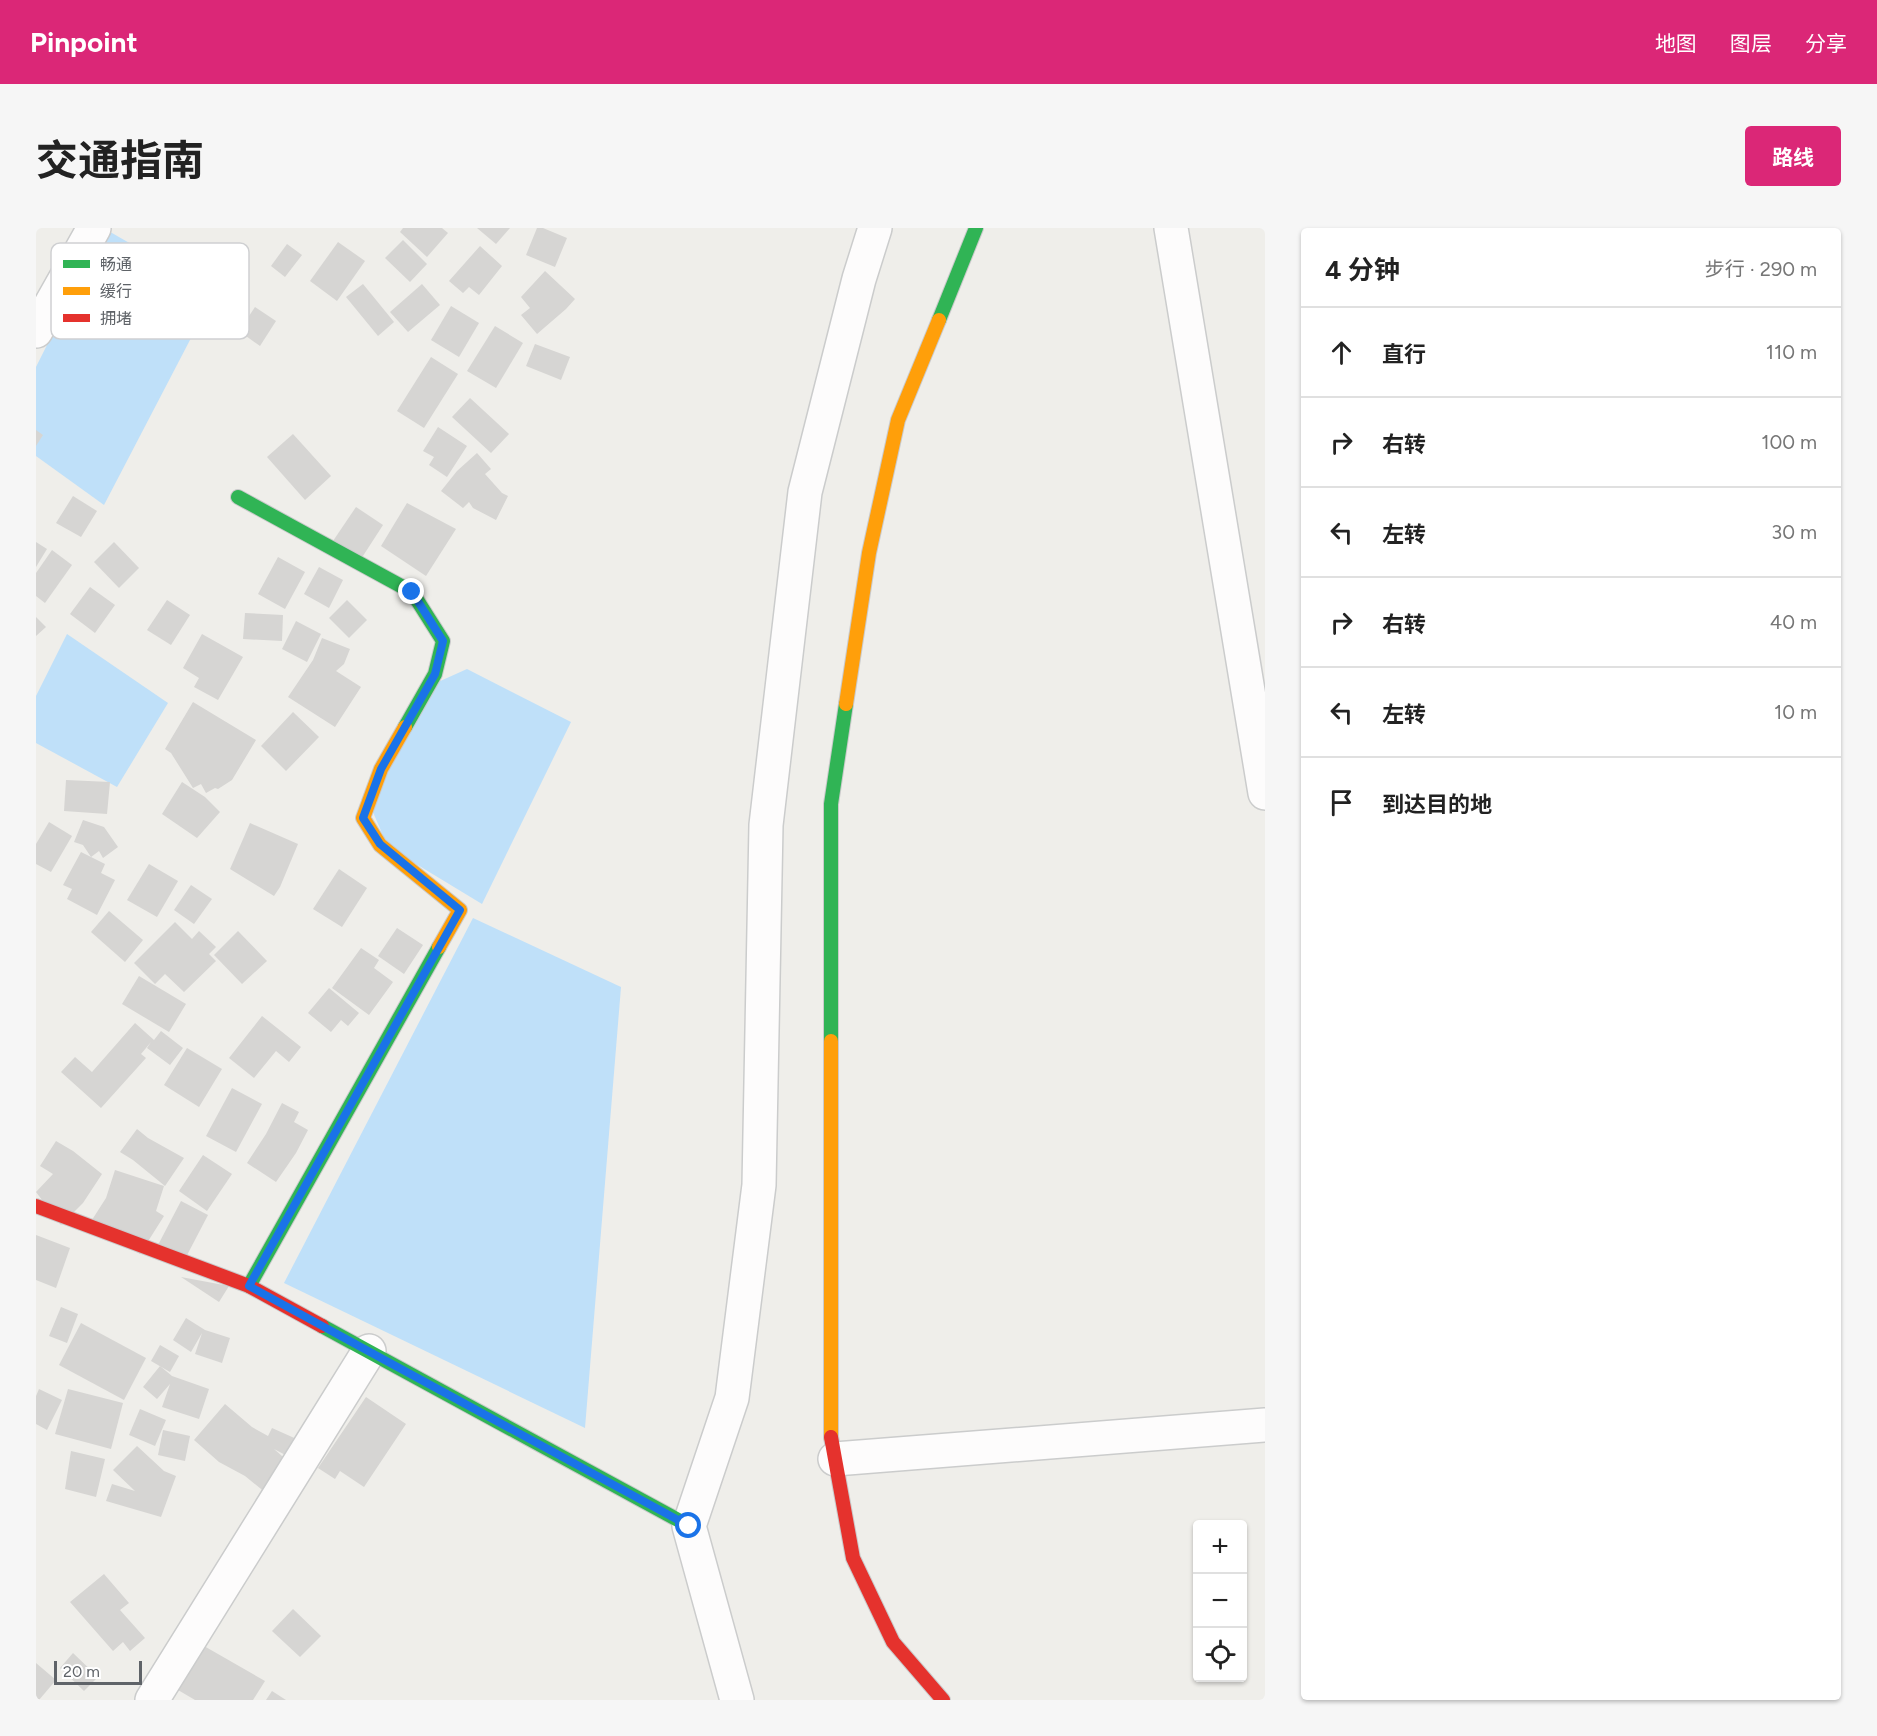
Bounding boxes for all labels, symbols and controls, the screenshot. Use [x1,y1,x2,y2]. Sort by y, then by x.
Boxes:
text: Pinpoint [30,25,138,59]
text: 地图 [1655,31,1697,56]
text: 图层 [1730,31,1772,56]
text: 分享 [1805,31,1847,56]
button: 路线 [1745,126,1841,186]
text: 交通指南 [36,135,204,186]
legend [51,243,249,339]
text: 4 分钟 [1325,254,1400,286]
text: 畅通 [100,255,132,274]
text: 步行 · 290 m [1705,257,1817,281]
text: 缓行 [100,282,132,301]
text: 拥堵 [100,309,132,328]
icon: ahead [1325,336,1358,369]
text: 110 m [1766,340,1817,364]
text: 直行 [1382,341,1426,368]
icon: right [1325,426,1358,459]
text: 100 m [1761,430,1817,454]
text: 右转 [1382,431,1426,458]
icon: left [1325,516,1358,549]
text: 30 m [1771,520,1817,544]
text: 左转 [1382,521,1426,548]
route end [398,578,424,604]
icon: right [1325,606,1358,639]
text: 40 m [1770,610,1817,634]
text: 右转 [1382,611,1426,638]
icon: left [1325,696,1358,729]
text: 10 m [1774,700,1817,724]
text: 左转 [1382,701,1426,728]
icon: arrive [1325,786,1358,819]
text: 到达目的地 [1382,791,1492,818]
route start [675,1512,701,1538]
map controls [1193,1520,1247,1682]
button: + [1193,1520,1247,1574]
button: − [1193,1574,1247,1628]
button: locate [1193,1628,1247,1682]
scale bar [54,1658,142,1686]
text: 20 m [63,1662,100,1681]

